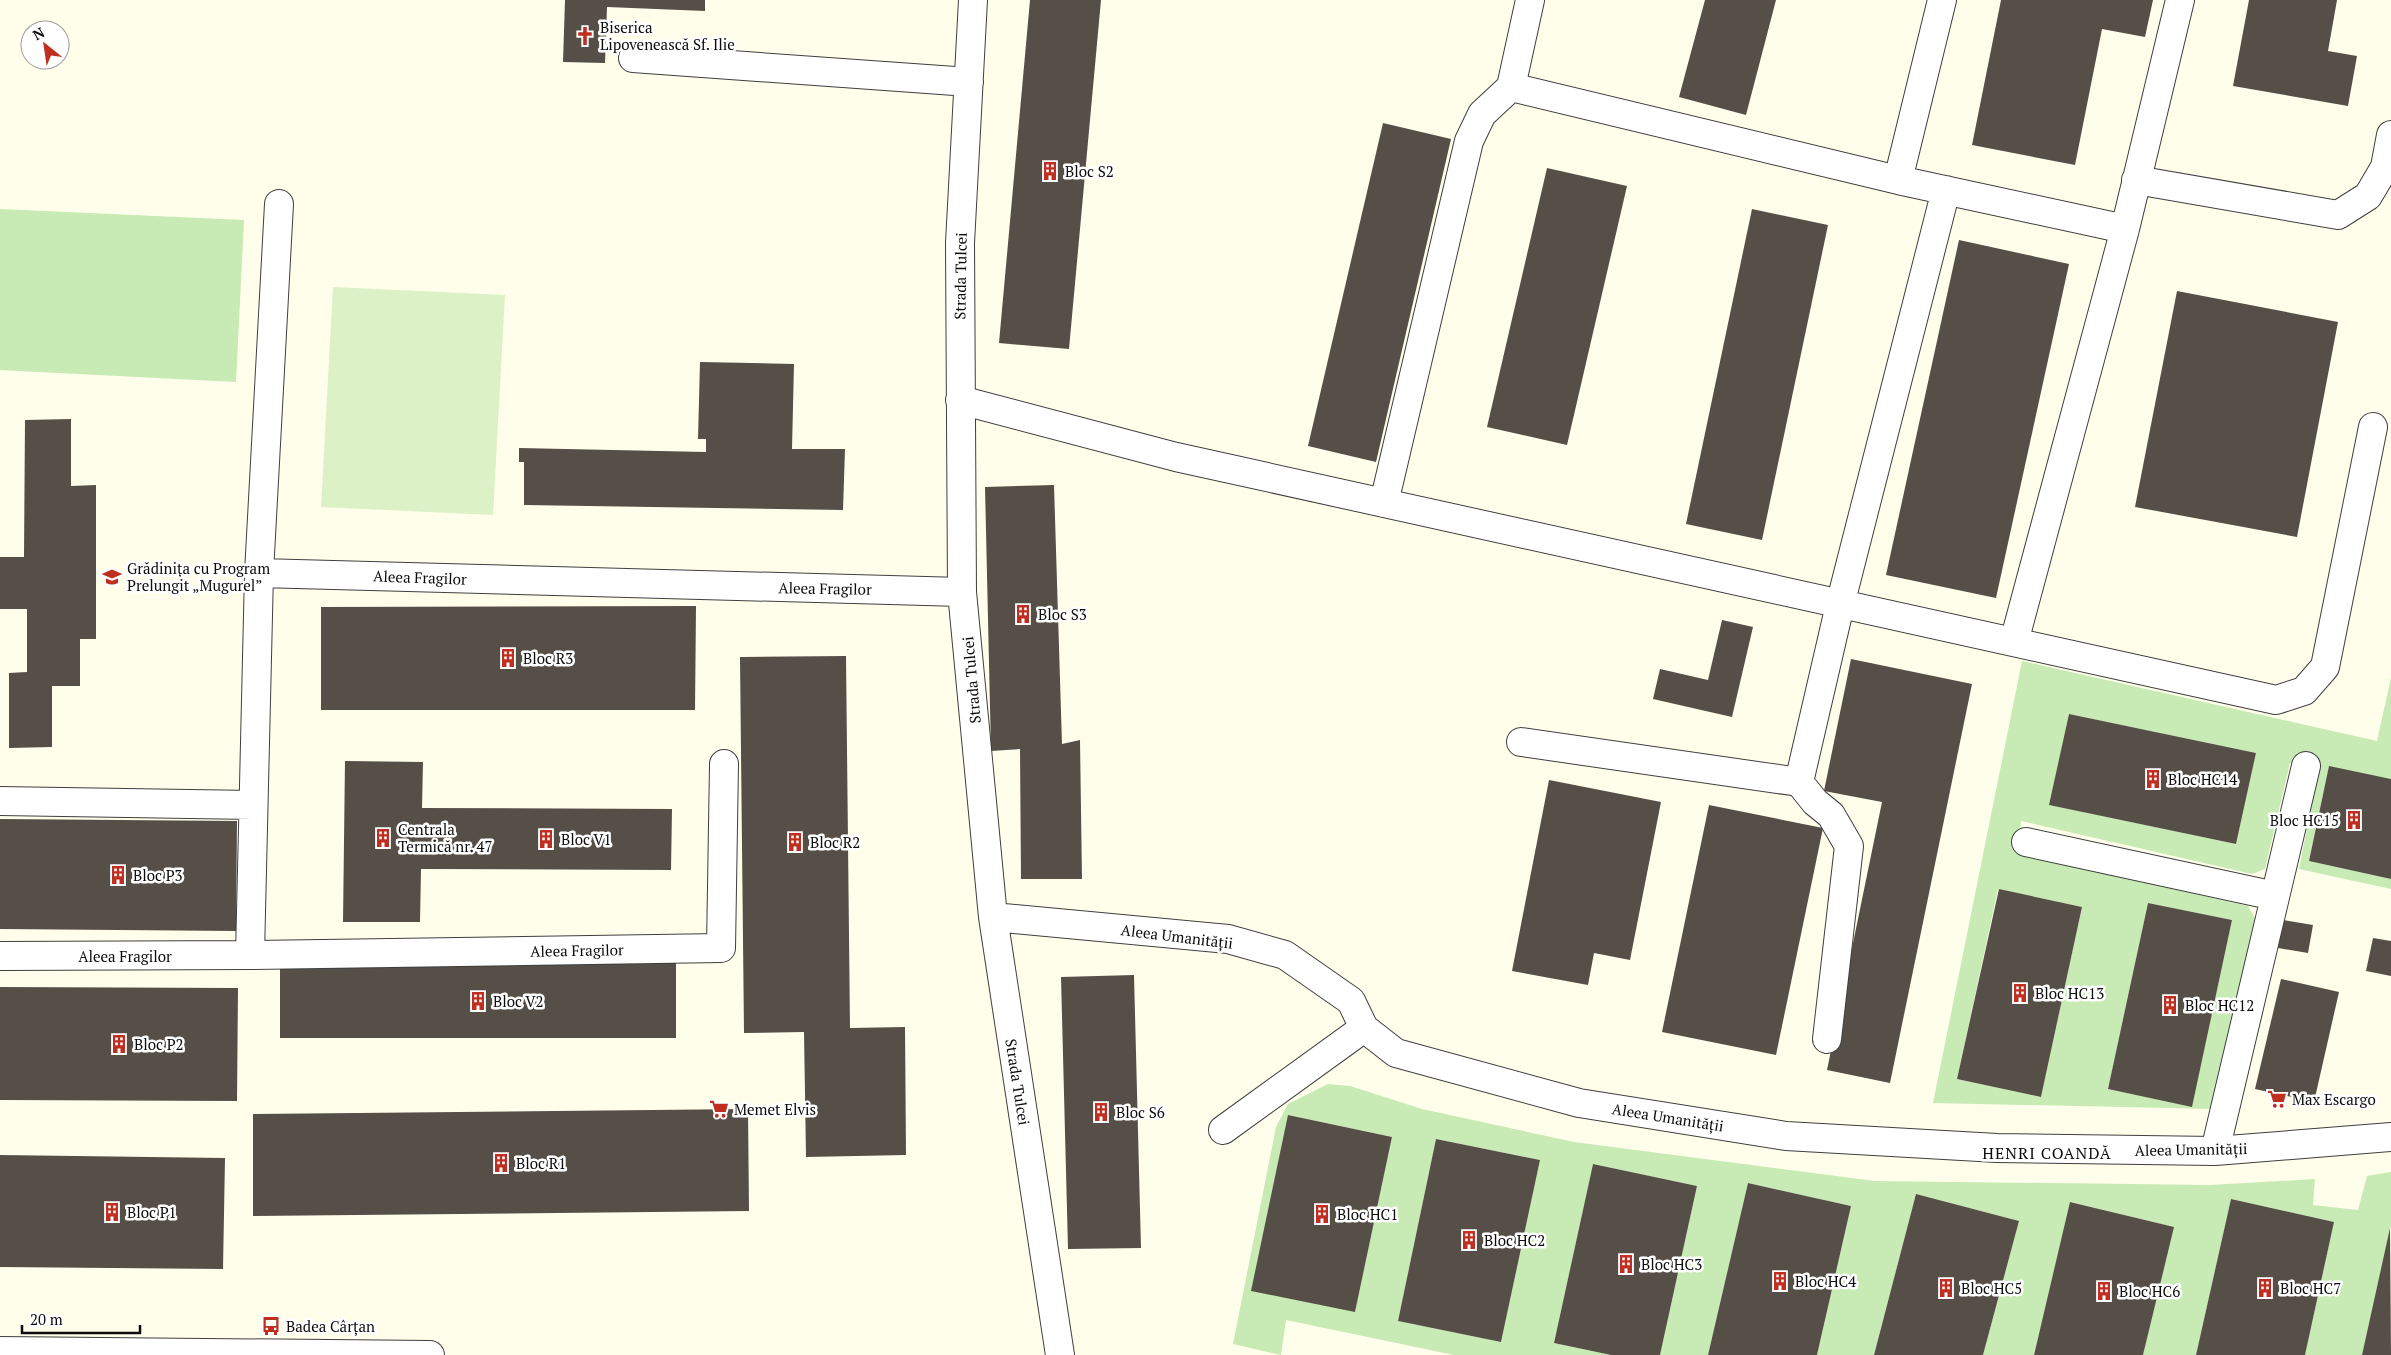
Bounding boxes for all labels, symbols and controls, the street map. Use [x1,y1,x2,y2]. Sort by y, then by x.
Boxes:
place label: Biserica Lipovenească Sf. Ilie [600,17,735,54]
north arrow [20,20,70,70]
text: N [29,22,48,44]
church icon: Biserica Lipovenească Sf. Ilie [574,25,596,47]
building icon: Bloc S2 [1039,160,1061,182]
place label: Bloc S2 [1065,161,1114,181]
street label: Strada Tulcei [949,232,971,320]
place label: Grădinița cu Program Prelungit „Mugurel” [127,558,270,595]
street label: Aleea Fragilor [373,565,467,589]
school or university icon: Grădinița cu Program Prelungit „Mugurel” [101,566,123,588]
street label: Aleea Fragilor [778,577,872,599]
building icon: Bloc S3 [1012,603,1034,625]
place label: Bloc S3 [1038,604,1087,624]
street label: Strada Tulcei [957,636,985,724]
building icon: Bloc R3 [497,647,519,669]
place label: Bloc R3 [523,648,573,668]
building icon: Bloc HC14 [2142,768,2164,790]
place label: Bloc HC14 [2168,769,2237,789]
building icon: Bloc HC15 [2343,809,2365,831]
place label: Bloc HC15 [2270,810,2339,830]
place label: Centrala Termică nr. 47 [398,819,493,856]
building icon: Centrala Termică nr. 47 [372,827,394,849]
building icon: Bloc V1 [535,828,557,850]
place label: Bloc V1 [561,829,612,849]
building icon: Bloc R2 [784,831,806,853]
place label: Bloc R2 [810,832,860,852]
building icon: Bloc P3 [107,864,129,886]
place label: Bloc P3 [133,865,183,885]
street label: Aleea Umanității [1120,919,1234,953]
street label: Aleea Fragilor [530,939,624,961]
street label: Aleea Fragilor [78,946,172,966]
building icon: Bloc HC13 [2009,982,2031,1004]
place label: Bloc HC13 [2035,983,2104,1003]
building icon: Bloc V2 [467,990,489,1012]
place label: Bloc V2 [493,991,544,1011]
building icon: Bloc HC12 [2159,994,2181,1016]
place label: Bloc HC12 [2185,995,2254,1015]
building icon: Bloc P2 [108,1033,130,1055]
place label: Bloc P2 [134,1034,184,1054]
street label: Strada Tulcei [1001,1037,1035,1127]
supermarket icon: Max Escargo [2266,1088,2288,1110]
place label: Max Escargo [2292,1089,2376,1109]
supermarket icon: Memet Elvis [708,1098,730,1120]
street label: Aleea Umanității [1611,1098,1725,1136]
place label: Memet Elvis [734,1099,816,1119]
building icon: Bloc S6 [1090,1101,1112,1123]
place label: Bloc S6 [1116,1102,1165,1122]
street label: Aleea Umanității [2134,1138,2248,1160]
district label: HENRI COANDĂ [1982,1142,2112,1164]
building icon: Bloc R1 [490,1152,512,1174]
place label: Bloc R1 [516,1153,566,1173]
building icon: Bloc P1 [101,1201,123,1223]
place label: Bloc P1 [127,1202,177,1222]
building icon: Bloc HC1 [1311,1203,1333,1225]
place label: Bloc HC1 [1337,1204,1398,1224]
building icon: Bloc HC2 [1458,1229,1480,1251]
place label: Bloc HC2 [1484,1230,1545,1250]
building icon: Bloc HC3 [1615,1253,1637,1275]
place label: Bloc HC3 [1641,1254,1702,1274]
building icon: Bloc HC4 [1769,1270,1791,1292]
place label: Bloc HC4 [1795,1271,1856,1291]
building icon: Bloc HC5 [1935,1277,1957,1299]
building icon: Bloc HC7 [2254,1277,2276,1299]
place label: Bloc HC5 [1961,1278,2022,1298]
place label: Bloc HC7 [2280,1278,2341,1298]
building icon: Bloc HC6 [2093,1280,2115,1302]
place label: Bloc HC6 [2119,1281,2180,1301]
scale bar [22,1302,140,1334]
text: 20 m [30,1309,63,1329]
bus stop icon: Badea Cârțan [260,1315,282,1337]
place label: Badea Cârțan [286,1316,375,1336]

